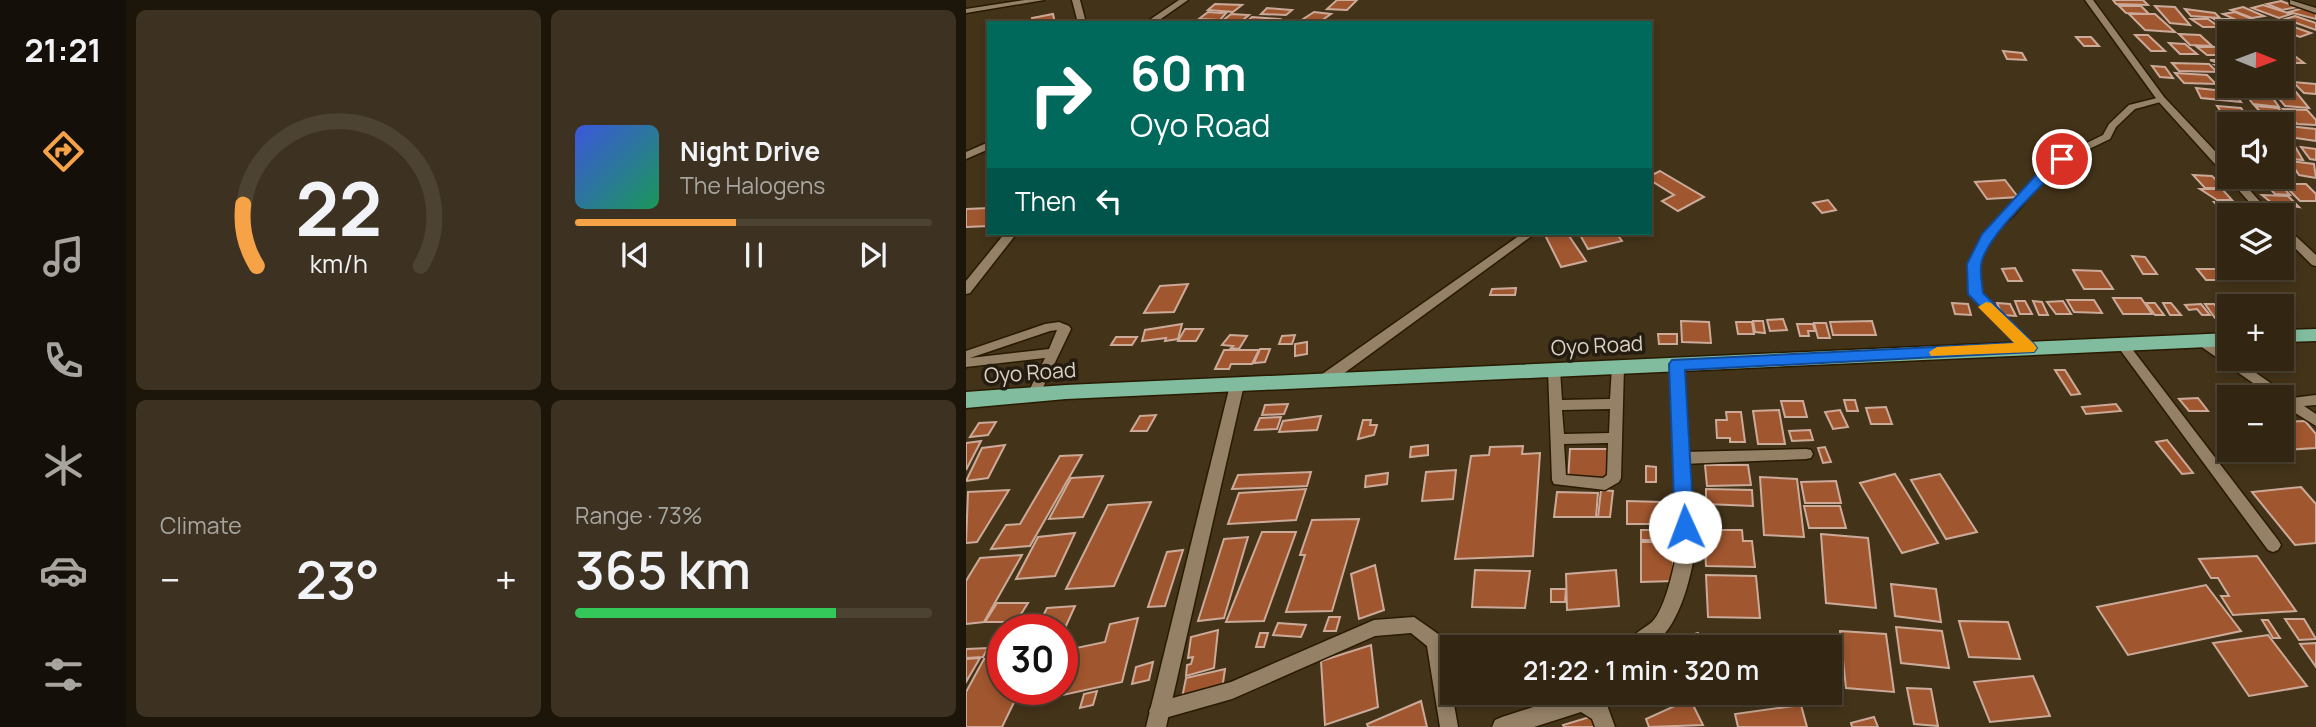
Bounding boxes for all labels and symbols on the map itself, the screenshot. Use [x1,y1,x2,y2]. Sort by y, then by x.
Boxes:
north arrow [2217,21,2294,98]
pin [2032,129,2092,189]
street label: Oyo Road [1550,329,1644,361]
street label: Oyo Road [983,355,1077,389]
position arrow [1648,490,1722,564]
speed limit sign: 30 [987,614,1078,705]

